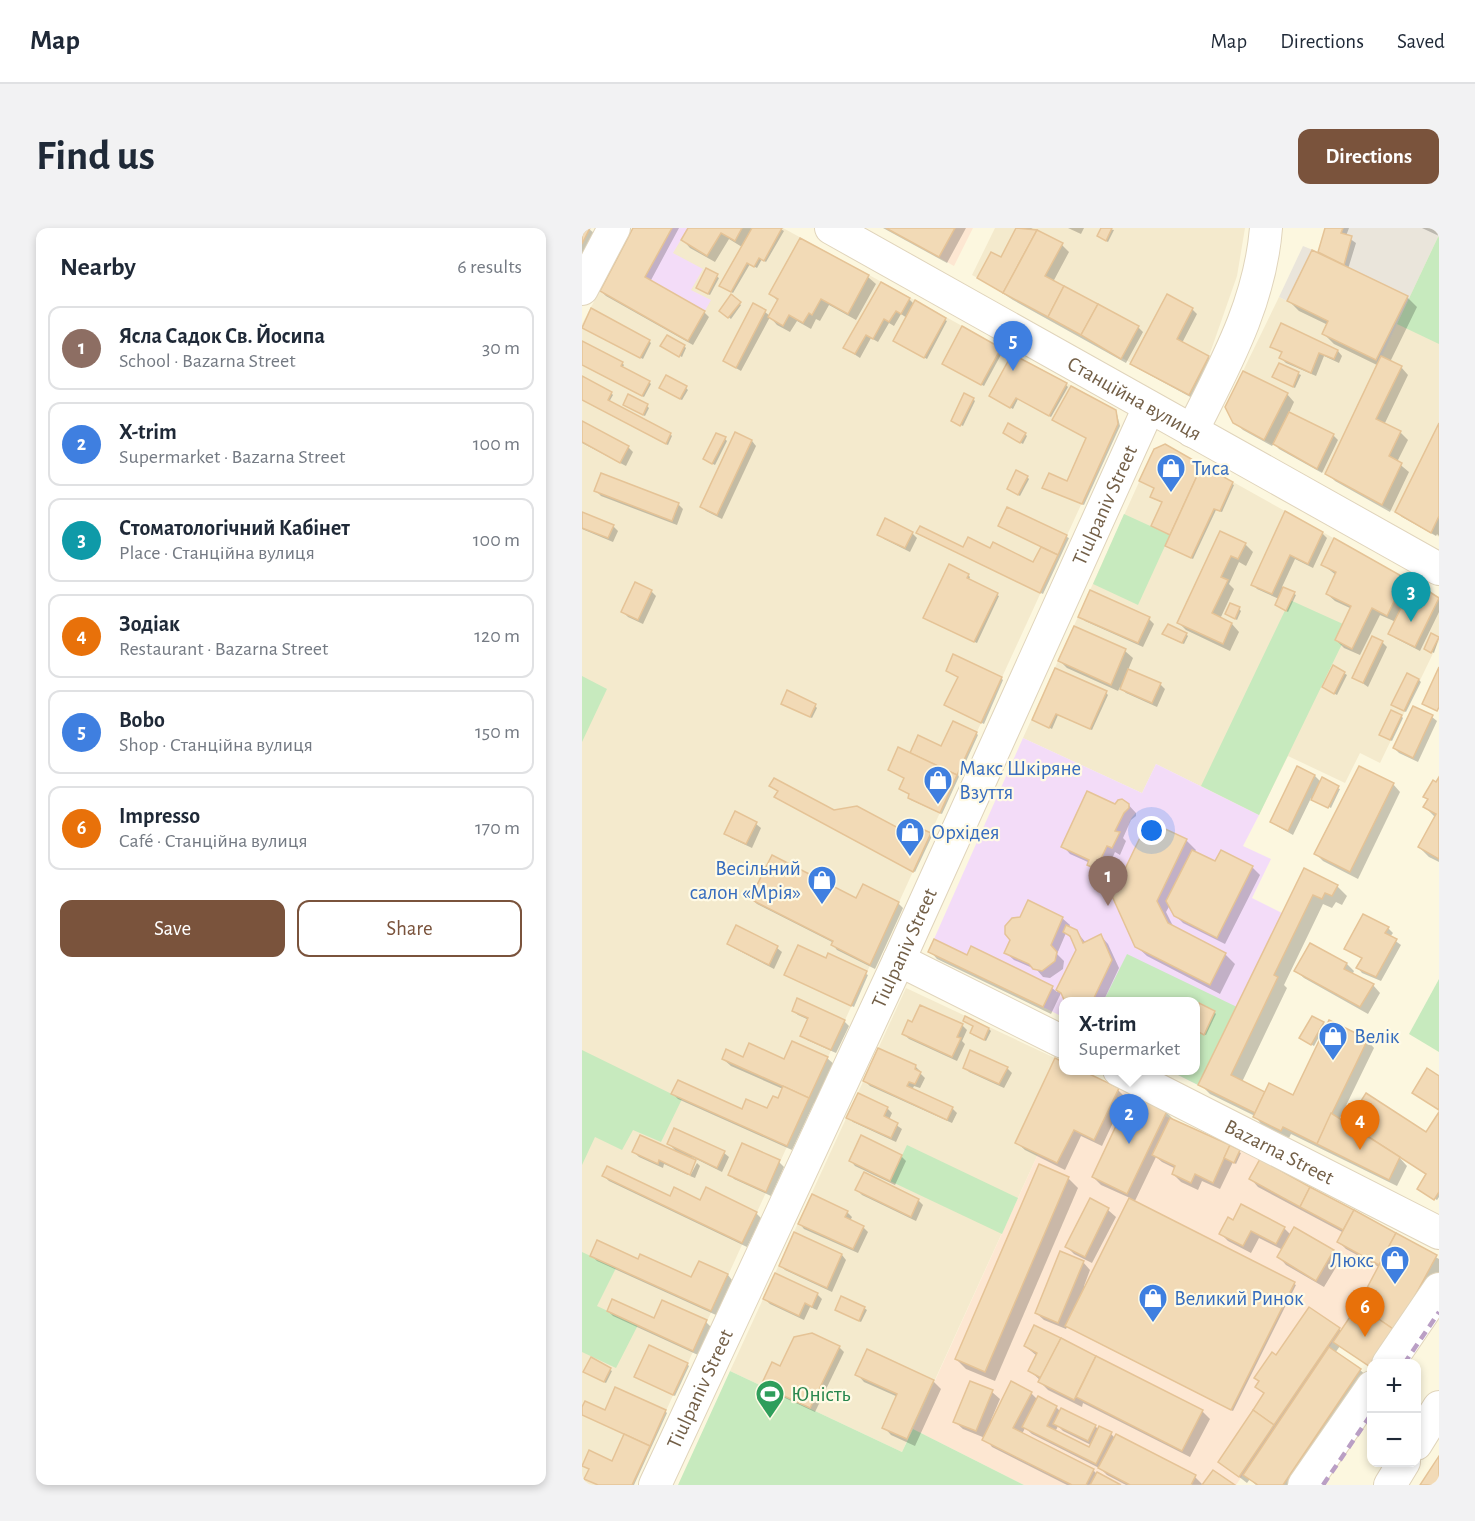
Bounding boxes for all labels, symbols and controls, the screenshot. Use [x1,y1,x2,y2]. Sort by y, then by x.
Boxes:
text: Map [30,27,80,55]
text: Map [1211,31,1247,52]
text: Directions [1280,31,1364,52]
text: Saved [1397,31,1445,52]
button: Directions [1298,129,1439,184]
text: Find us [36,135,155,177]
text: Nearby [60,254,136,280]
text: 6 results [457,257,522,277]
pin: 5 [994,322,1032,371]
text: Ясла Садок Св. Йосипа [119,325,325,347]
text: 1 [78,338,85,358]
text: 30 m [482,338,520,358]
text: School · Bazarna Street [119,351,296,371]
street label: Станційна вулиця [1064,352,1205,444]
text: X-trim [119,421,177,443]
text: 2 [77,434,86,454]
text: 100 m [473,434,520,454]
street label: Tiulpaniv Street [1068,442,1141,568]
text: Supermarket · Bazarna Street [119,447,345,467]
shop icon: Тиса [1155,452,1187,494]
place label: Тиса [1192,458,1230,479]
text: Стоматологічний Кабінет [119,517,350,539]
text: 3 [77,530,86,550]
text: 100 m [473,530,520,550]
text: Place · Станційна вулиця [119,543,315,563]
pin: 3 [1392,572,1430,622]
text: Зодіак [119,613,180,635]
text: 4 [76,626,87,646]
text: 120 m [474,626,520,646]
text: Restaurant · Bazarna Street [119,639,328,659]
text: Bobo [119,709,165,731]
text: 5 [77,722,86,742]
text: 150 m [475,722,520,742]
text: Shop · Станційна вулиця [119,735,313,755]
place label: Макс Шкіряне Взуття [959,758,1081,803]
shop icon: Макс Шкіряне Взуття [922,764,954,806]
text: Impresso [119,805,200,827]
shop icon: Орхідея [894,816,926,858]
your location [1137,816,1166,845]
text: 6 [77,818,86,838]
text: 170 m [475,818,520,838]
place label: Орхідея [931,822,1000,843]
text: Café · Станційна вулиця [119,831,308,851]
pin: 1 [1088,856,1128,906]
place label: Весільний салон «Мрія» [690,858,801,903]
shop icon: Весільний салон «Мрія» [806,864,838,906]
street label: Tiulpaniv Street [868,885,941,1011]
button: Save [60,900,285,957]
button: Share [297,900,522,957]
popup [1059,997,1200,1075]
text: X-trim [1079,1013,1136,1035]
shop icon: Велік [1317,1020,1349,1062]
place label: Велік [1354,1026,1400,1047]
text: Supermarket [1079,1039,1180,1059]
pin: 2 [1110,1094,1148,1144]
pin: 4 [1340,1100,1380,1150]
street label: Bazarna Street [1221,1115,1338,1188]
shop icon: Люкс [1379,1244,1411,1286]
place label: Люкс [1330,1250,1374,1271]
shop icon: Великий Ринок [1137,1282,1169,1324]
place label: Великий Ринок [1174,1288,1304,1309]
pin: 6 [1346,1288,1384,1337]
street label: Tiulpaniv Street [663,1326,737,1452]
map controls [1367,1359,1421,1467]
button: + [1367,1359,1421,1413]
sports icon: Юність [754,1378,786,1420]
place label: Юність [791,1384,851,1405]
button: − [1367,1413,1421,1467]

